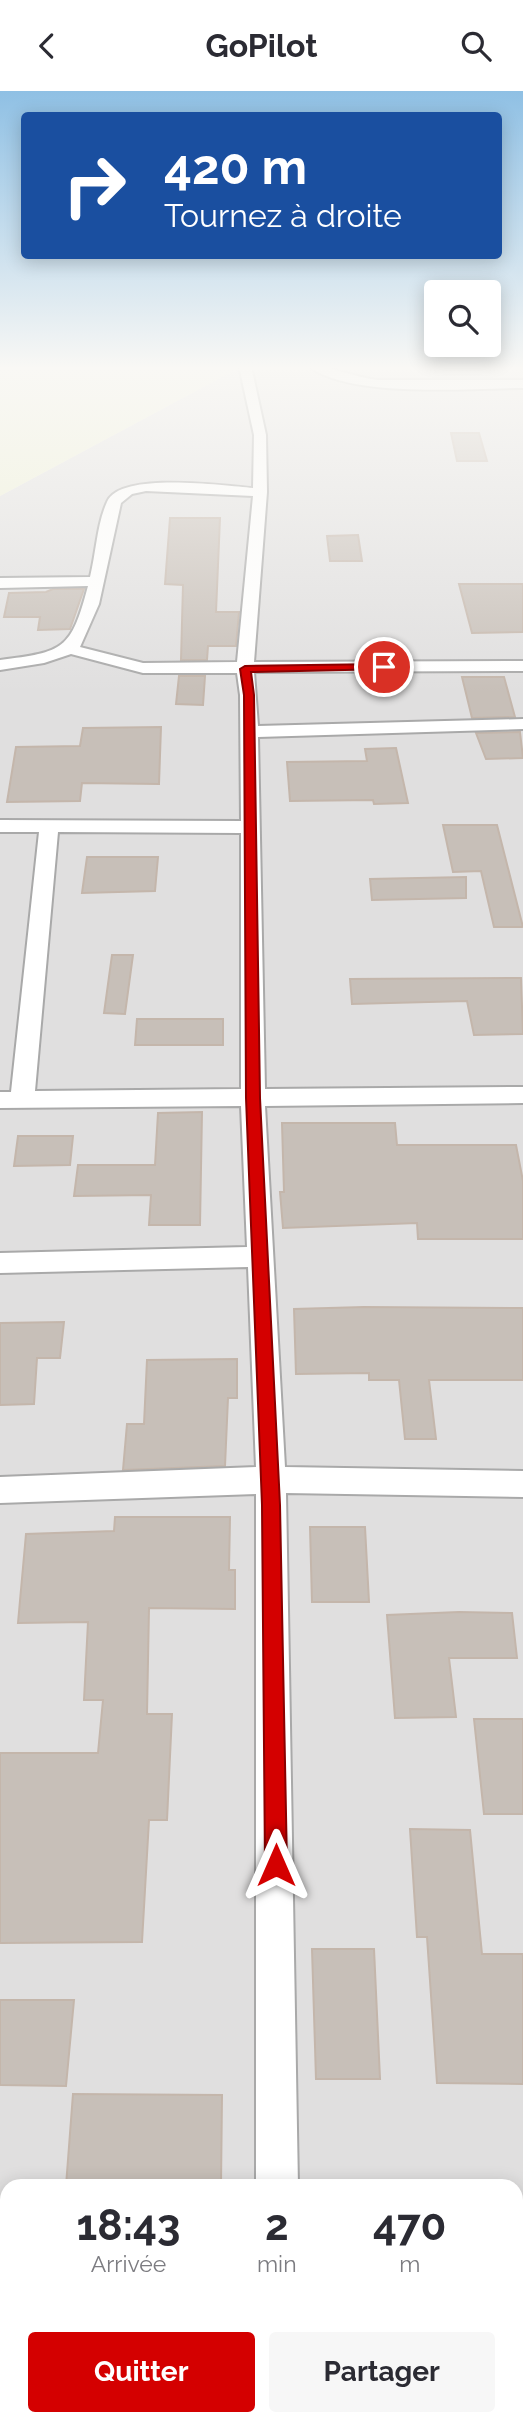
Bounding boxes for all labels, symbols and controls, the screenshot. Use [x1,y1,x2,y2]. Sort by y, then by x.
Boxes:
icon: back [28,27,66,65]
text: GoPilot [206,27,317,64]
icon: search [457,27,495,65]
text: 420 m [164,138,307,195]
icon: right [49,140,140,231]
text: Tournez à droite [164,197,402,234]
map controls [424,280,501,357]
button: search [424,280,501,357]
pin [354,637,414,697]
icon: arrive [365,648,403,686]
position arrow [239,1828,313,1902]
text: 18:43 [77,2201,180,2250]
text: 2 [265,2201,289,2250]
text: 470 [373,2201,446,2250]
text: Arrivée [91,2250,166,2277]
text: min [257,2250,297,2277]
text: m [399,2250,420,2277]
button: Quitter [28,2332,255,2412]
button: Partager [269,2332,495,2412]

